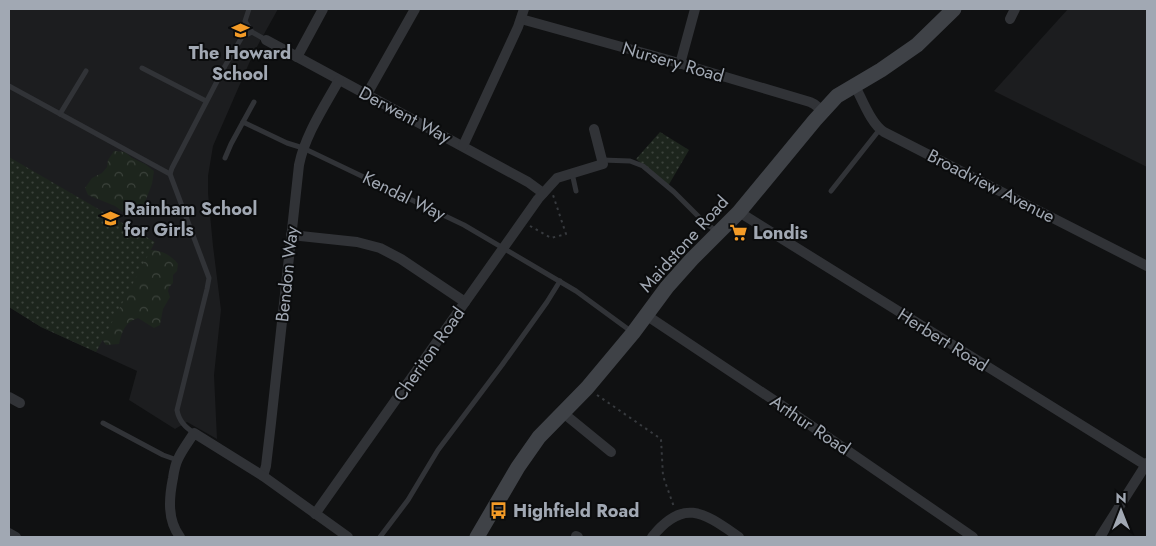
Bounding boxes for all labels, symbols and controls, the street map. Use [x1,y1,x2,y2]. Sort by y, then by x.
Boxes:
school or university icon: The Howard School [230,20,250,40]
street label: Nursery Road [619,35,727,89]
place label: The Howard School [189,40,291,87]
street label: Derwent Way [354,80,456,150]
street label: Broadview Avenue [923,143,1059,229]
street label: Kendal Way [358,165,450,227]
street label: Maidstone Road [633,190,735,298]
place label: Rainham School for Girls [124,196,257,243]
school or university icon: Rainham School for Girls [100,209,120,229]
place label: Londis [753,220,808,246]
supermarket icon: Londis [729,223,749,243]
street label: Bendon Way [269,225,305,323]
street label: Cheriton Road [387,302,471,406]
street label: Herbert Road [893,302,993,378]
street label: Arthur Road [765,389,855,461]
north arrow [1096,486,1146,536]
text: N [1115,488,1127,508]
place label: Highfield Road [513,498,639,524]
bus stop icon: Highfield Road [489,501,509,521]

